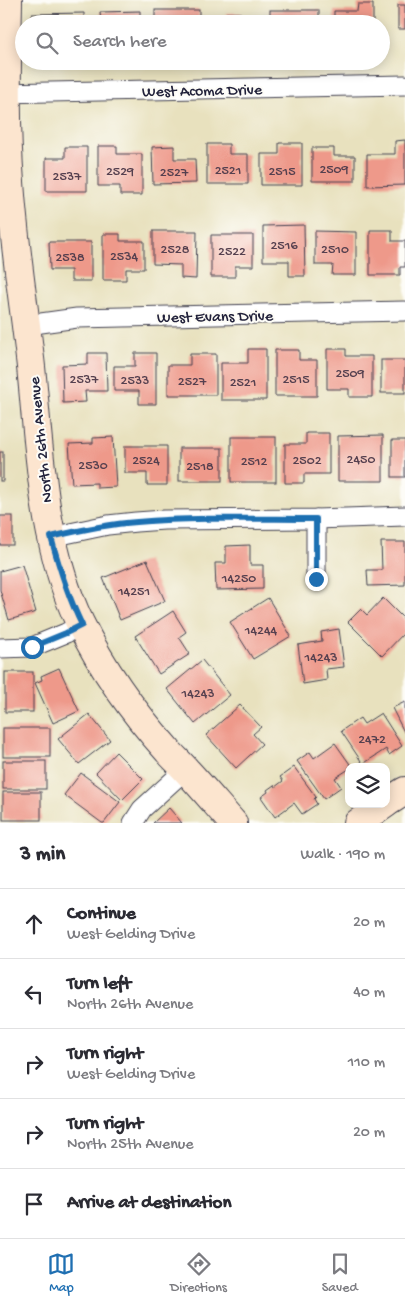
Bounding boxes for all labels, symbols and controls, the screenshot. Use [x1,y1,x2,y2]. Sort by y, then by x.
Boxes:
search box [15,15,390,70]
icon: search [33,29,61,57]
text: Search here [73,31,167,54]
street label: West Acoma Drive [142,82,263,103]
house number: 2509 [319,162,349,179]
house number: 2521 [215,163,241,180]
house number: 2529 [106,164,134,181]
house number: 2515 [268,164,296,181]
house number: 2527 [160,165,189,182]
house number: 2537 [53,169,82,186]
house number: 2516 [271,238,298,255]
house number: 2528 [161,242,190,259]
house number: 2510 [321,242,349,259]
house number: 2522 [218,244,246,261]
house number: 2534 [110,249,138,266]
house number: 2538 [55,250,85,267]
street label: West Evans Drive [157,308,274,329]
house number: 2509 [335,366,365,383]
house number: 2537 [70,372,99,389]
house number: 2515 [282,372,310,389]
house number: 2533 [121,373,149,390]
house number: 2527 [178,374,207,391]
street label: North 26th Avenue [26,375,59,503]
house number: 2521 [230,375,256,392]
house number: 2450 [347,452,375,469]
house number: 2524 [132,453,160,470]
house number: 2502 [292,453,322,470]
house number: 2512 [241,454,268,471]
house number: 2530 [78,458,108,475]
house number: 2518 [186,459,214,476]
route end [305,568,328,591]
house number: 14250 [221,571,256,588]
house number: 14251 [117,584,150,601]
house number: 14244 [244,623,278,640]
route start [21,636,44,659]
house number: 14243 [303,650,338,667]
house number: 14243 [180,686,215,703]
house number: 2472 [358,732,386,749]
map controls [345,763,390,808]
button: layers [345,763,390,808]
text: 3 min [20,843,65,868]
text: Walk · 190 m [301,846,385,865]
text: Continue [67,903,136,926]
icon: ahead [20,910,48,938]
text: 20 m [353,914,385,933]
text: West Gelding Drive [67,926,195,945]
text: Turn left [67,973,131,996]
icon: left [20,980,48,1008]
text: 40 m [353,984,385,1003]
text: North 26th Avenue [67,996,193,1015]
text: Turn right [67,1043,143,1066]
icon: right [20,1050,48,1078]
text: 110 m [348,1054,385,1073]
text: West Gelding Drive [67,1066,195,1085]
text: Turn right [67,1113,143,1136]
icon: right [20,1120,48,1148]
text: 20 m [353,1124,385,1143]
text: North 25th Avenue [67,1136,194,1155]
icon: arrive [20,1190,48,1218]
text: Arrive at destination [67,1192,231,1215]
tab: Map [47,1250,75,1297]
tab: Directions [170,1250,227,1297]
tab: Saved [322,1250,358,1297]

